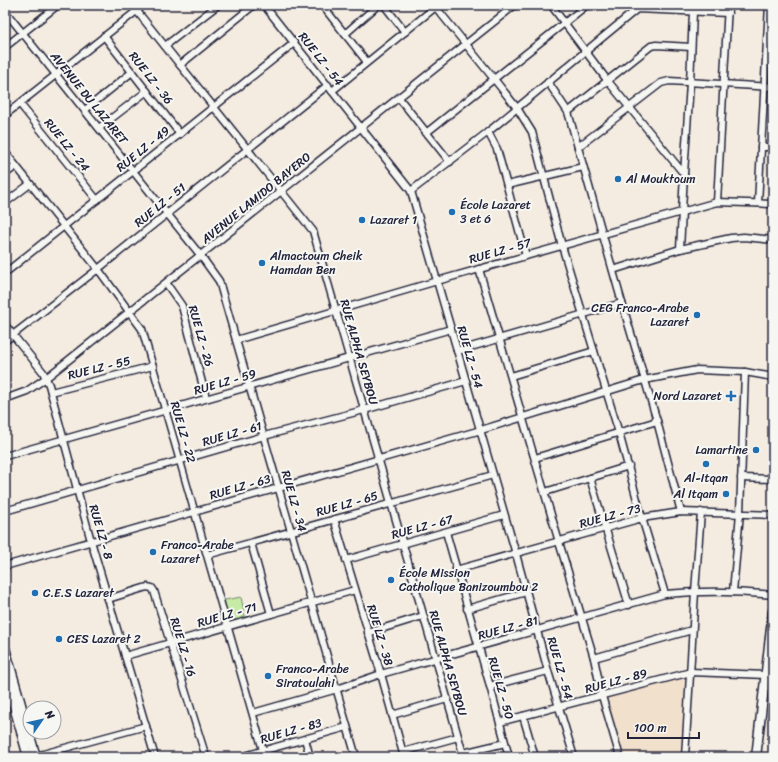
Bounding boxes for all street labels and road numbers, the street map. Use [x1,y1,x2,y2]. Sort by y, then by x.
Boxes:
street label: RUE LZ - 54 [293,27,350,91]
street label: AVENUE DU LAZARET [44,46,134,150]
street label: RUE LZ - 36 [123,47,179,110]
street label: RUE LZ - 24 [38,113,96,177]
street label: RUE LZ - 49 [111,120,175,178]
street label: AVENUE LAMIDO BAYERO [195,146,316,250]
street label: RUE LZ - 51 [129,177,191,233]
street label: RUE LZ - 57 [466,231,535,270]
street label: RUE ALPHA SEYBOU [333,297,385,408]
street label: RUE LZ - 26 [182,303,220,369]
street label: RUE LZ - 54 [451,323,490,391]
street label: RUE LZ - 55 [65,350,133,386]
street label: RUE LZ - 59 [191,363,259,401]
street label: RUE LZ - 22 [164,399,202,465]
street label: RUE LZ - 61 [200,415,264,453]
street label: RUE LZ - 63 [207,468,274,506]
street label: RUE LZ - 34 [275,468,313,535]
street label: RUE LZ - 65 [313,485,381,523]
street label: RUE LZ - 73 [577,497,644,535]
street label: RUE LZ - 8 [83,502,119,562]
street label: RUE LZ - 67 [389,508,456,546]
street label: RUE LZ - 71 [195,596,259,634]
street label: RUE LZ - 38 [360,602,400,668]
street label: RUE ALPHA SEYBOU [422,608,474,719]
street label: RUE LZ - 81 [475,609,541,647]
street label: RUE LZ - 16 [164,614,203,680]
street label: RUE LZ - 54 [541,634,580,702]
street label: RUE LZ - 50 [482,654,521,722]
street label: RUE LZ - 89 [582,662,650,700]
street label: RUE LZ - 83 [258,712,325,750]

